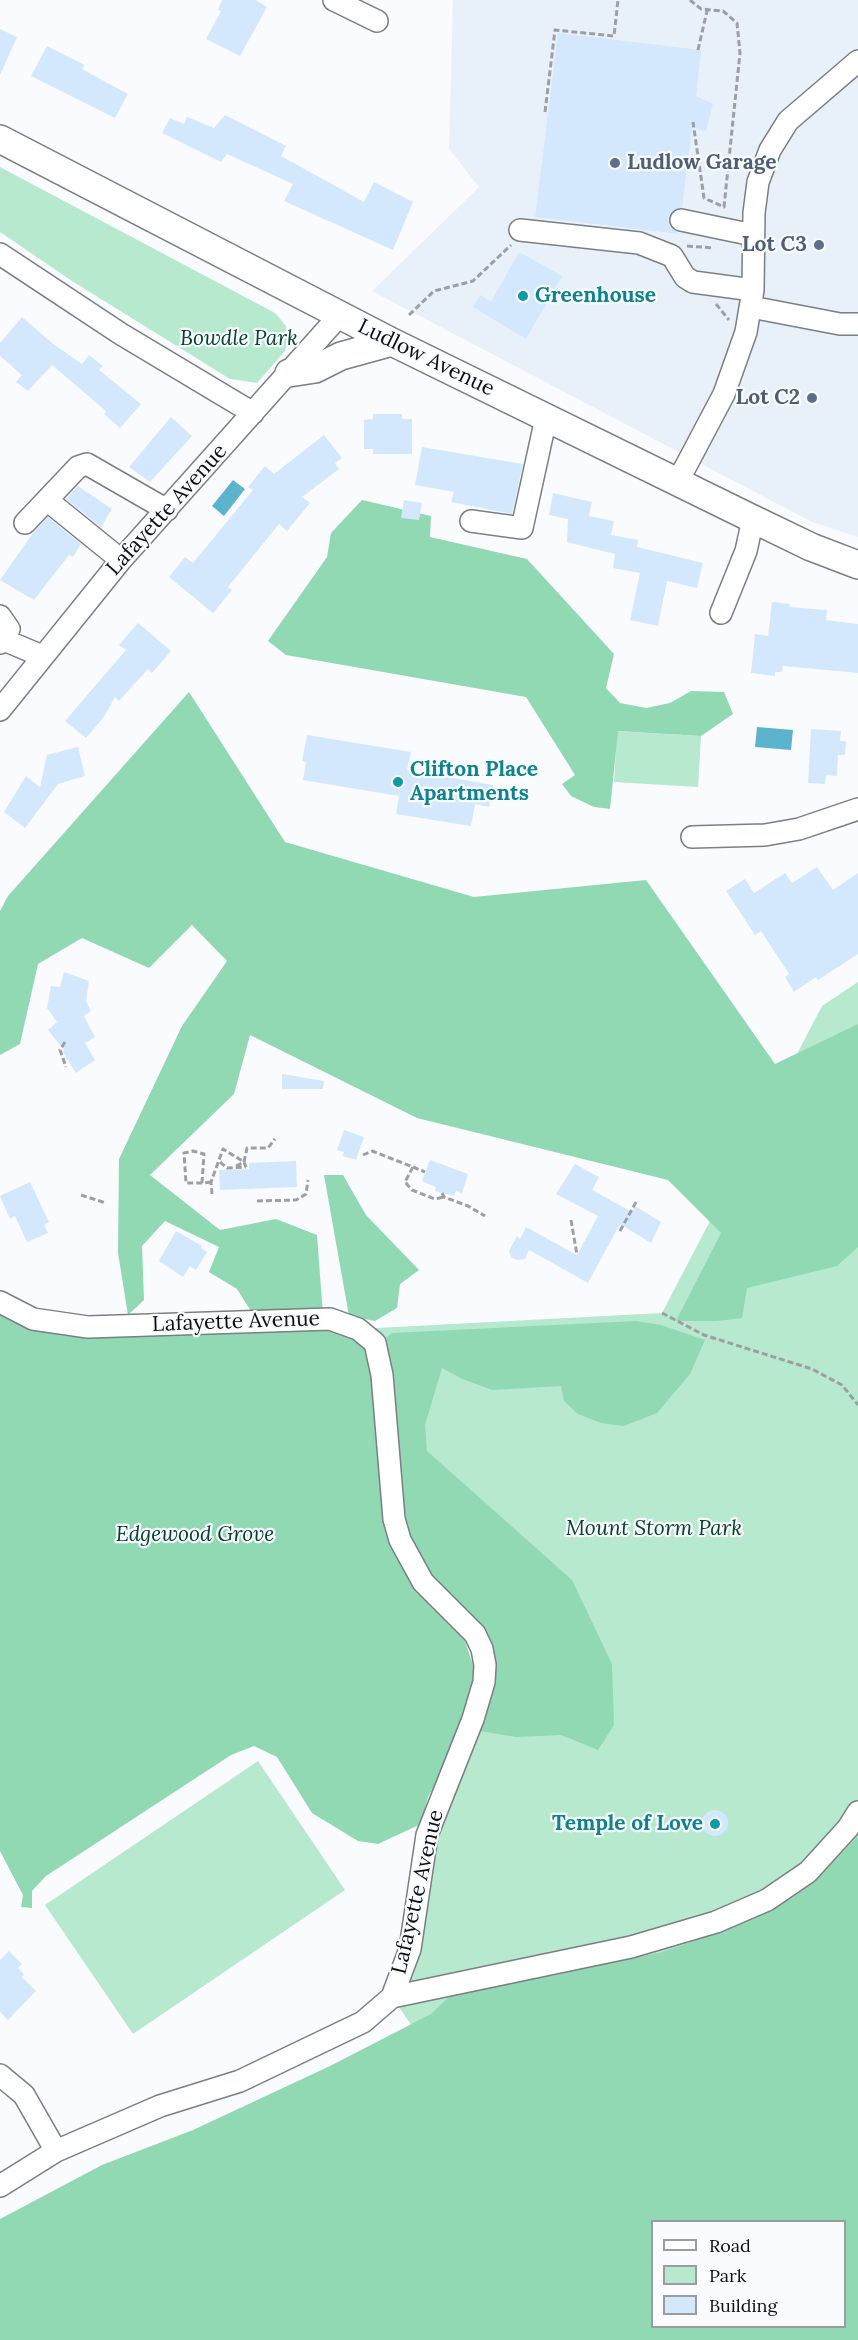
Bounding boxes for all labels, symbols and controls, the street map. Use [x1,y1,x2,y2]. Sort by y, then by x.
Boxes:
place label: Ludlow Garage [627,150,776,176]
marker: Ludlow Garage [608,156,622,170]
place label: Lot C3 [742,232,807,258]
marker: Lot C3 [812,238,826,252]
place label: Greenhouse [535,283,656,309]
marker: Greenhouse [516,289,530,303]
street label: Ludlow Avenue [354,314,498,402]
park label: Bowdle Park [180,326,298,352]
place label: Lot C2 [736,385,800,411]
marker: Lot C2 [805,391,819,405]
street label: Lafayette Avenue [101,439,233,581]
place label: Clifton Place Apartments [410,757,538,807]
marker: Clifton Place Apartments [391,775,405,789]
street label: Lafayette Avenue [152,1306,320,1338]
park label: Mount Storm Park [566,1516,742,1542]
park label: Edgewood Grove [116,1522,274,1548]
street label: Lafayette Avenue [387,1807,449,1977]
place label: Temple of Love [552,1811,703,1837]
marker: Temple of Love [708,1817,722,1831]
legend [651,2220,846,2328]
text: Road [709,2234,751,2257]
text: Park [709,2264,746,2287]
text: Building [709,2294,777,2317]

